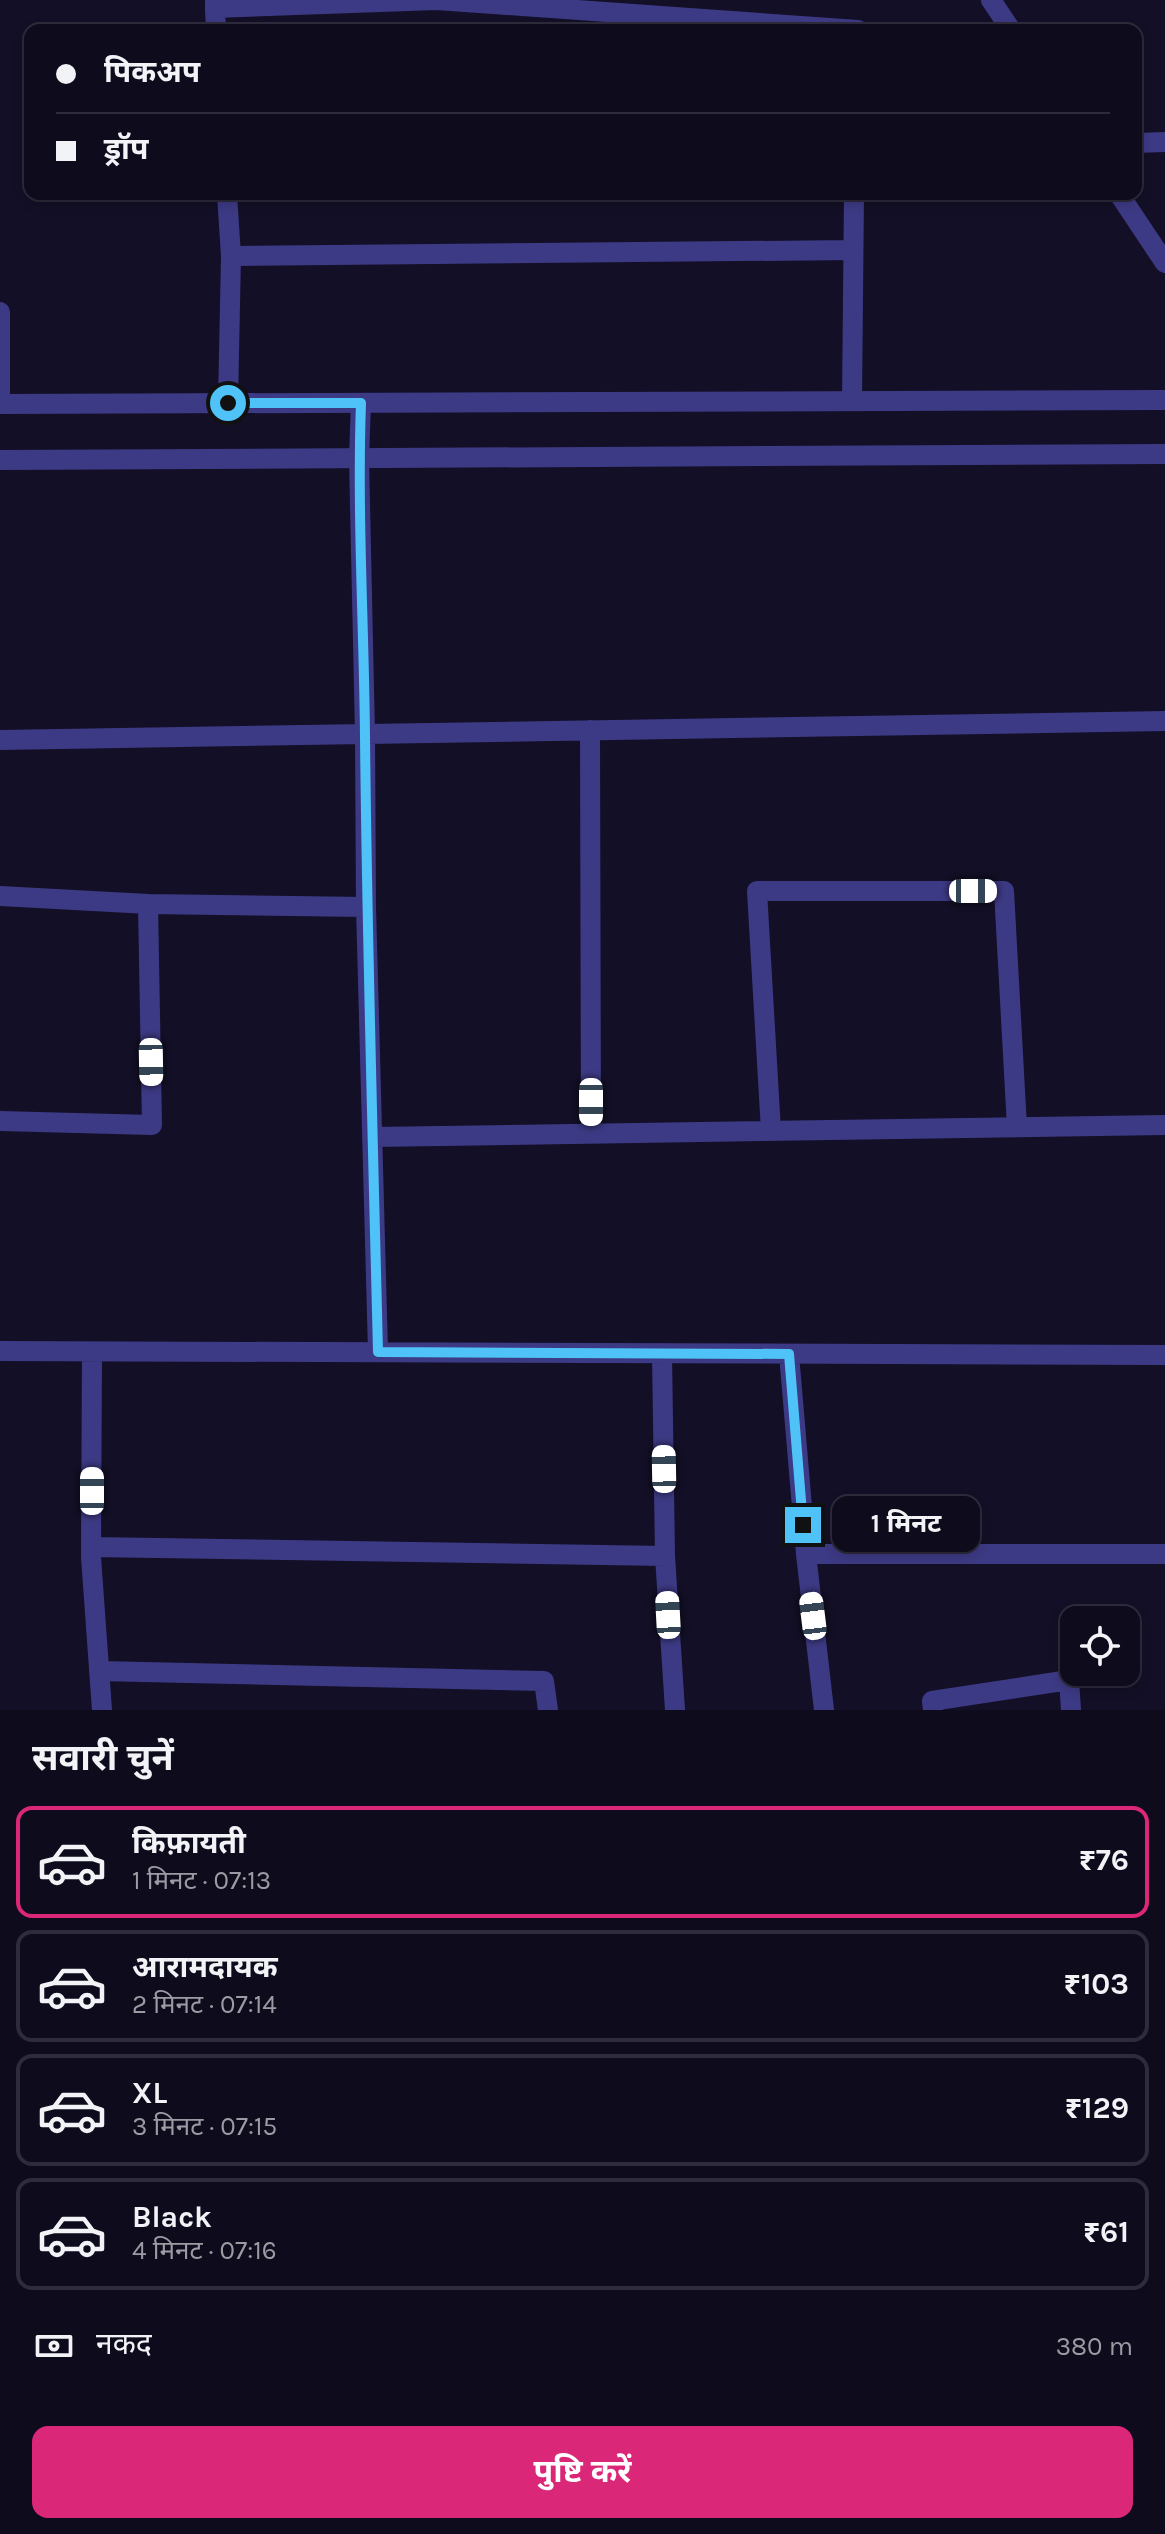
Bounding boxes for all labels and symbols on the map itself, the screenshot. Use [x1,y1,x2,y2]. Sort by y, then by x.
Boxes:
route start [210,385,246,421]
car [949,879,997,903]
car [139,1038,163,1086]
car [579,1078,603,1126]
car [652,1445,676,1493]
car [80,1467,104,1515]
callout: 1 मिनट [831,1497,979,1553]
route end [785,1507,821,1543]
car [655,1590,681,1640]
car [798,1591,828,1641]

